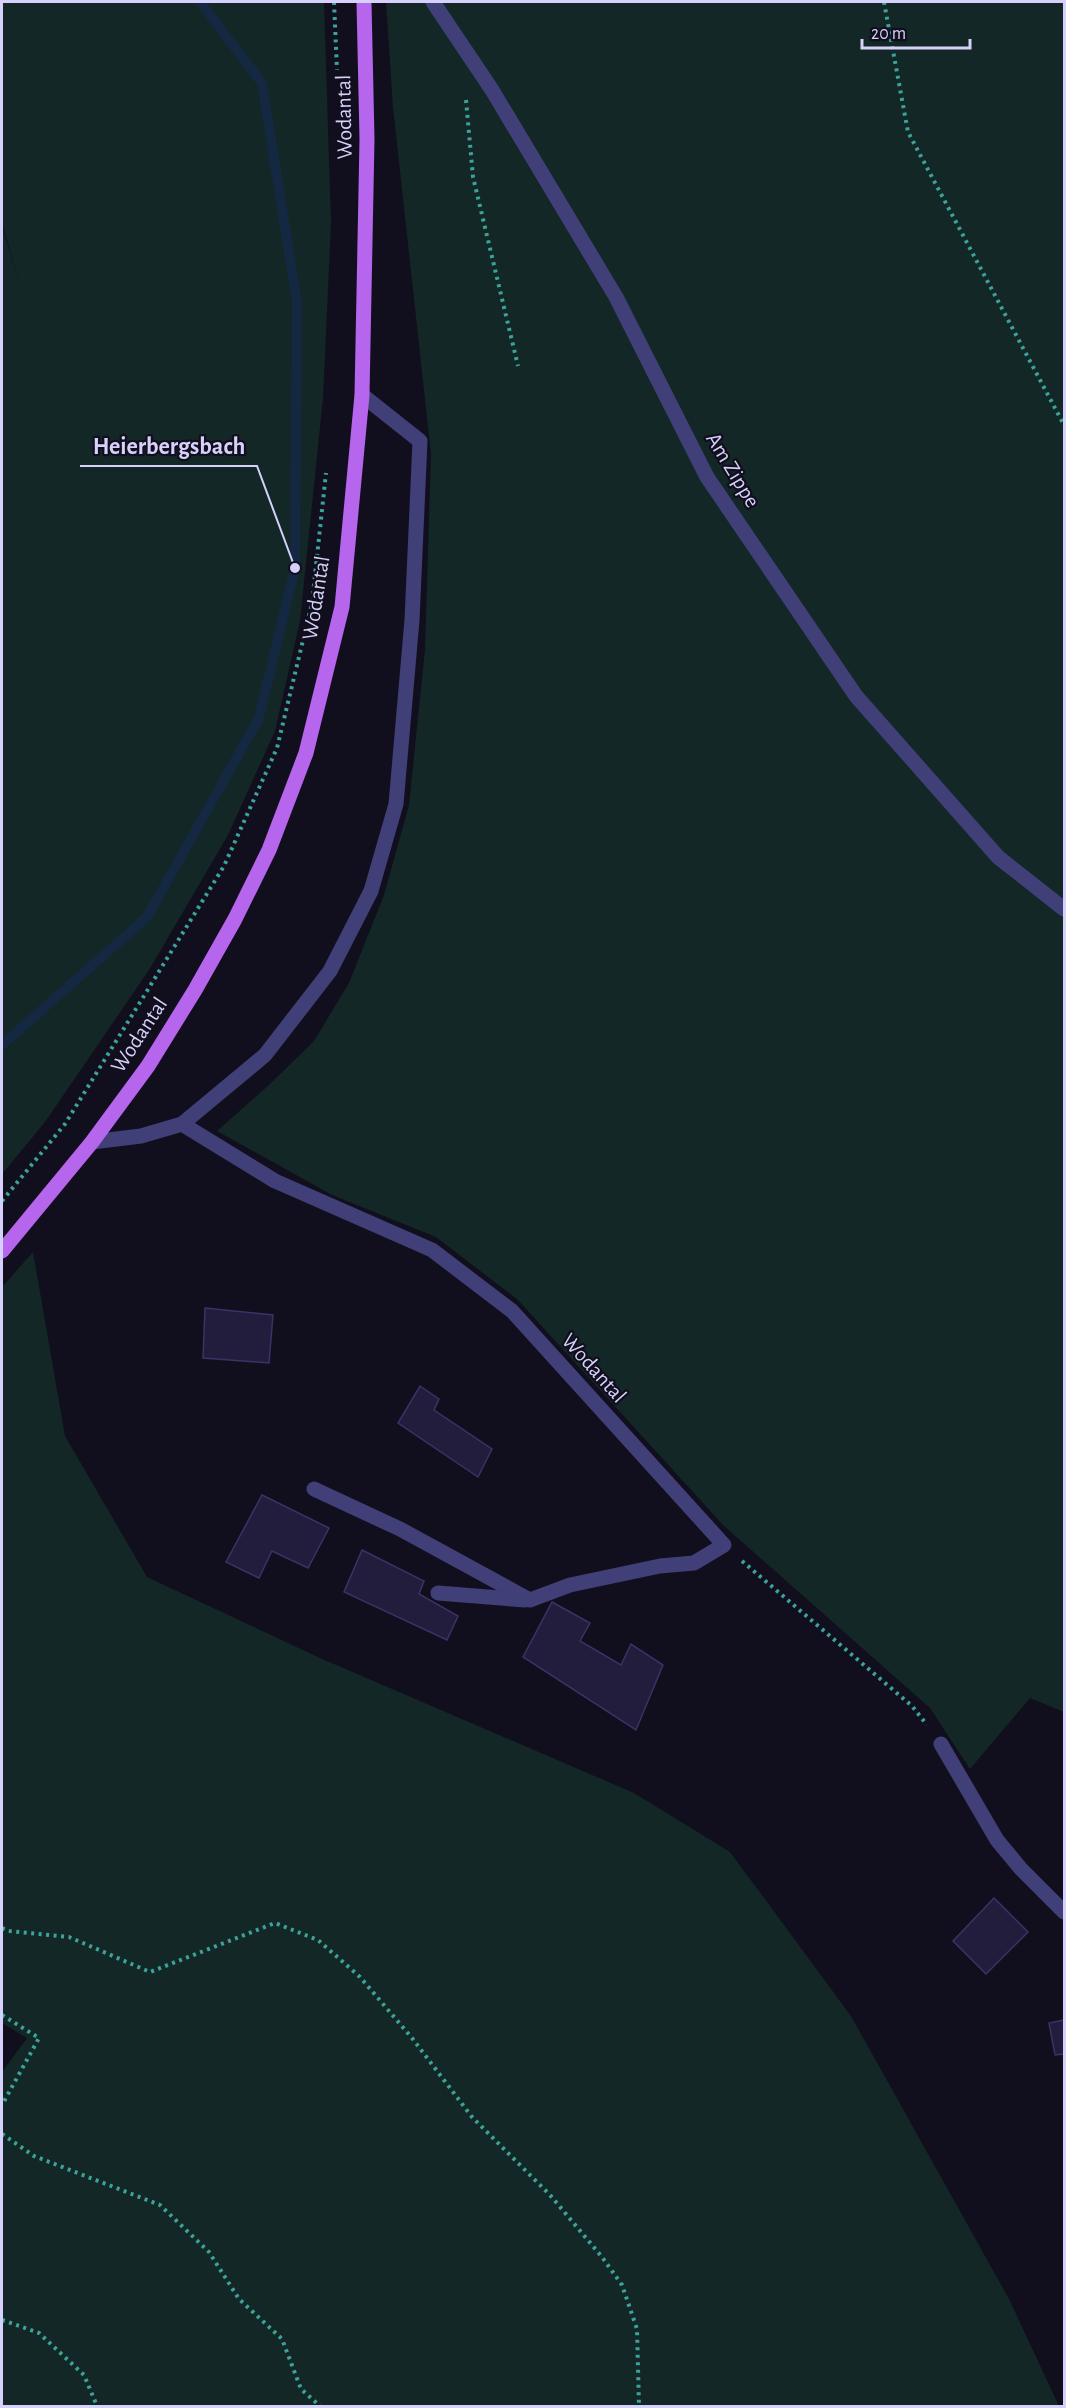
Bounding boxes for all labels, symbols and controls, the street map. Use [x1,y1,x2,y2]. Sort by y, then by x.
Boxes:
scale bar [862,12,970,50]
text: 20 m [871,25,906,43]
street label: Wodantal [332,74,356,160]
callout: Heierbergsbach [80,424,257,466]
street label: Am Zippe [702,429,764,511]
text: Heierbergsbach [93,435,245,459]
street label: Wodantal [299,554,333,642]
street label: Wodantal [107,993,171,1077]
street label: Wodantal [557,1329,631,1407]

